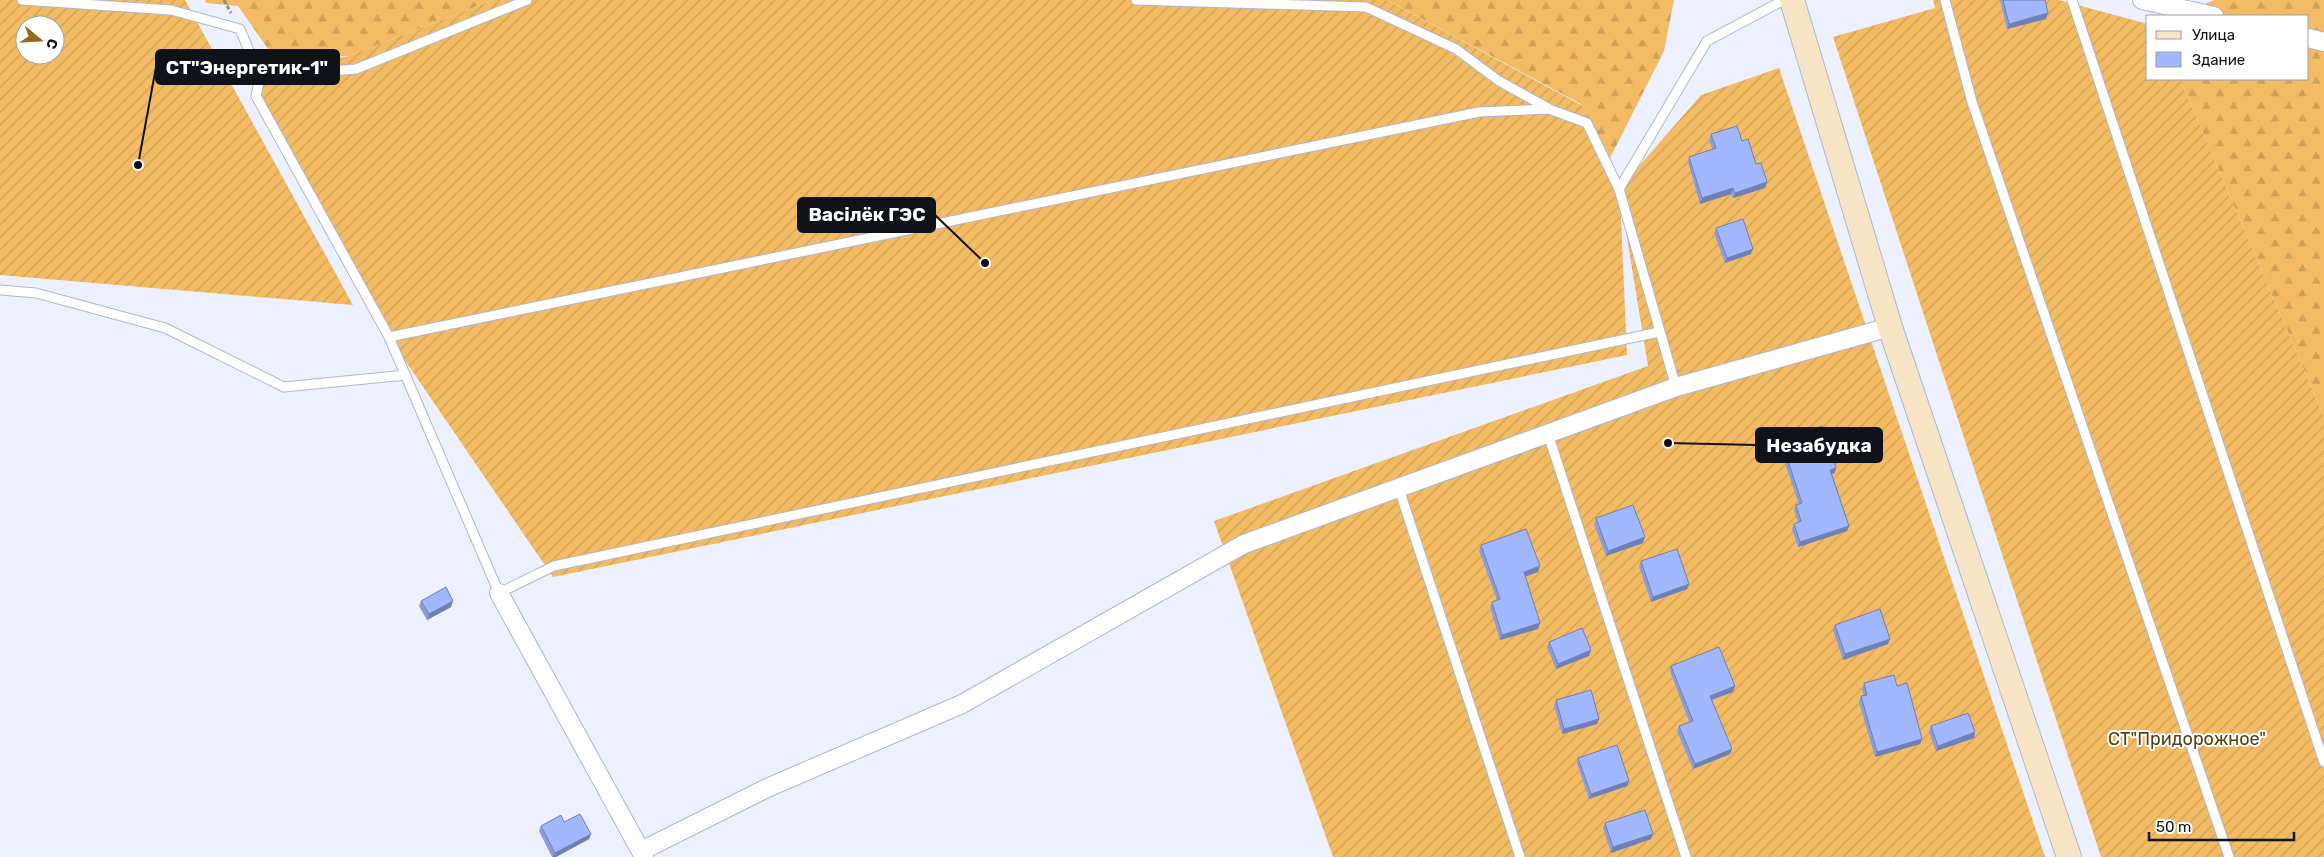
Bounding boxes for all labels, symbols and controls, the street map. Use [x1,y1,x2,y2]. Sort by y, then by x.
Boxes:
north arrow [15,15,65,65]
legend [2146,15,2309,80]
text: Улица [2192,26,2235,44]
text: С [42,37,61,51]
callout: СТ"Энергетик-1" [156,50,339,84]
text: Здание [2192,51,2245,69]
text: СТ"Энергетик-1" [166,56,328,79]
callout: Васілёк ГЭС [798,198,935,232]
text: Васілёк ГЭС [808,203,926,226]
callout: Незабудка [1756,428,1882,462]
text: Незабудка [1766,434,1872,457]
park label: СТ"Придорожное" [2108,728,2266,750]
scale bar [2149,810,2294,842]
text: 50 m [2156,818,2191,836]

